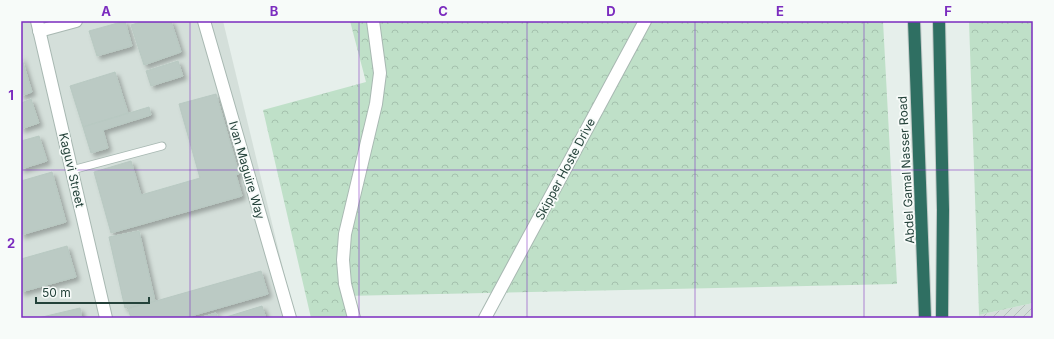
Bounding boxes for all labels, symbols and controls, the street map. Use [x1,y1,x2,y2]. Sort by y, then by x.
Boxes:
text: A [101,3,111,19]
text: B [270,3,279,19]
text: C [438,3,448,19]
text: D [606,3,616,19]
text: E [776,3,784,19]
text: F [944,3,952,19]
text: 1 [8,87,14,103]
street label: Abdel Gamal Nasser Road [895,96,917,244]
street label: Skipper Hoste Drive [532,116,598,222]
street label: Ivan Maguire Way [226,119,268,221]
street label: Kaguvi Street [56,131,88,209]
text: 2 [7,235,15,251]
scale bar [36,279,149,305]
text: 50 m [42,285,71,300]

